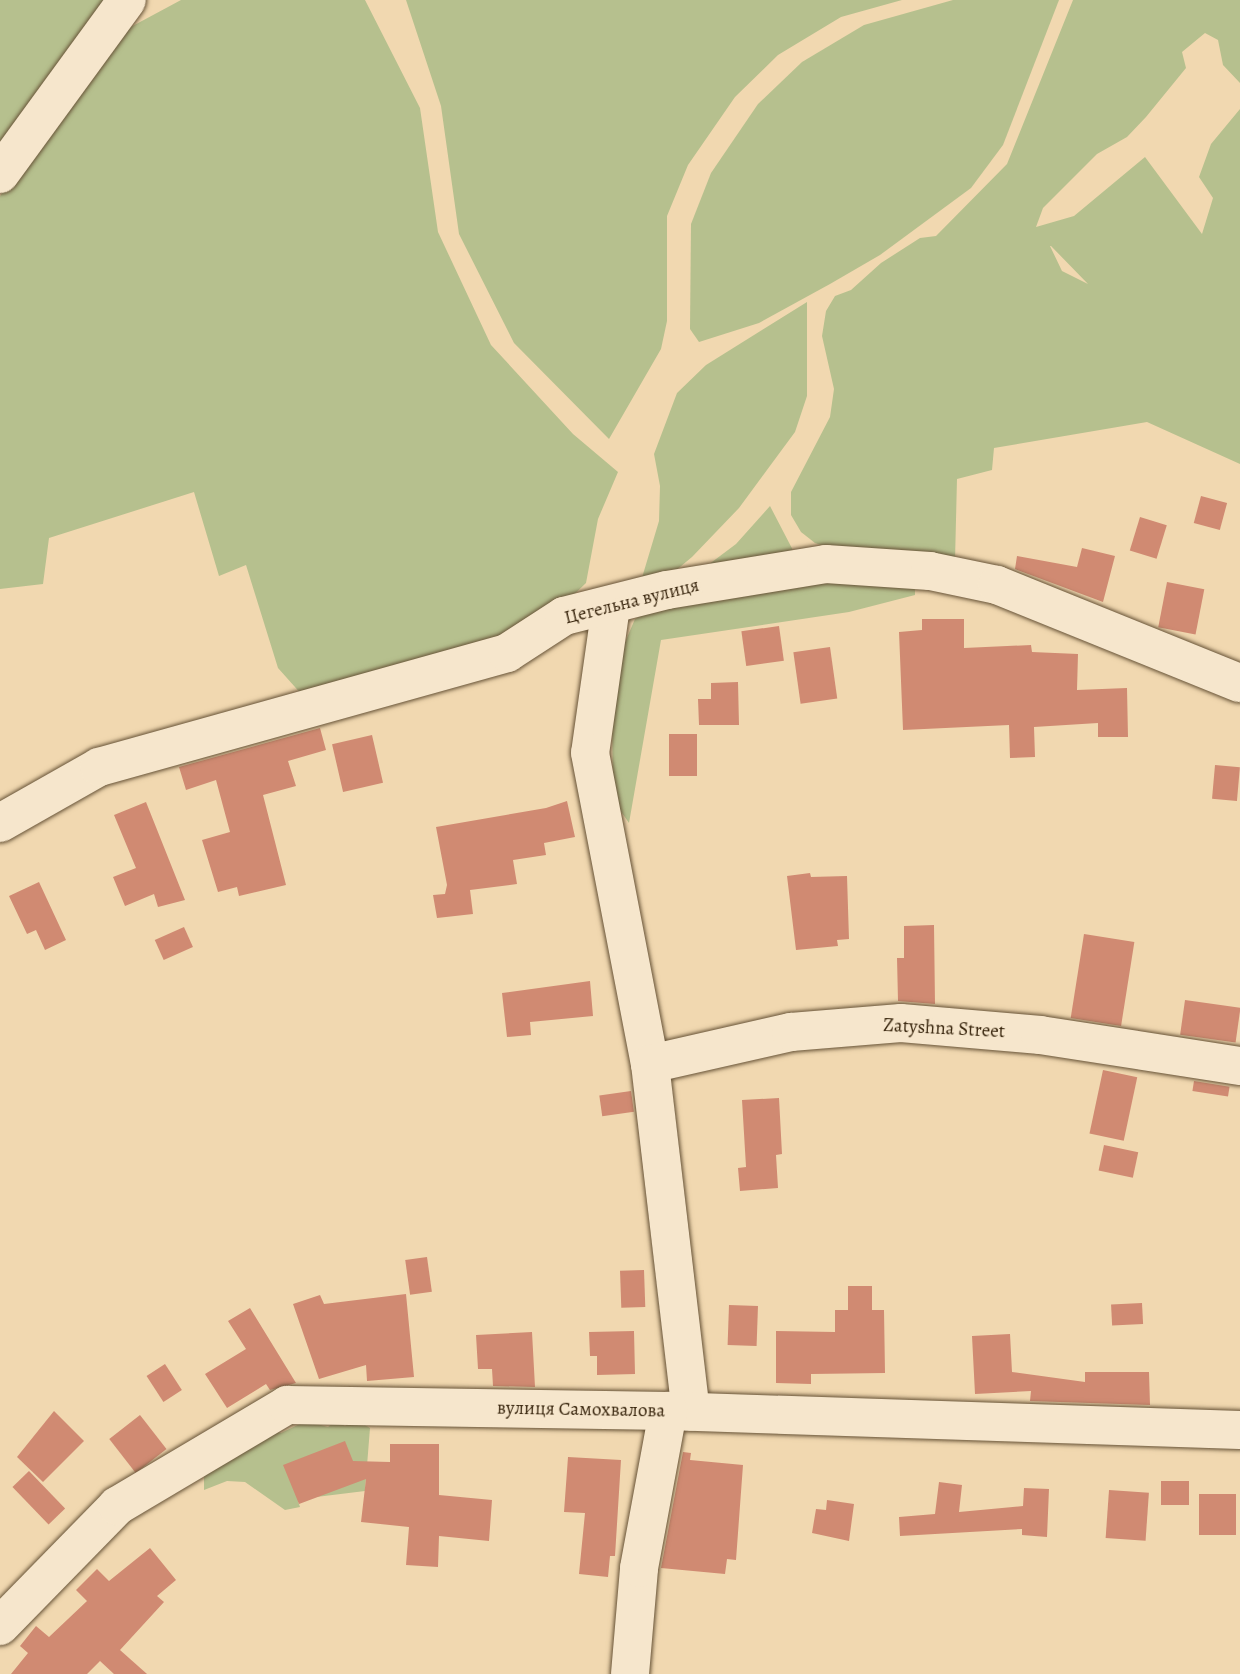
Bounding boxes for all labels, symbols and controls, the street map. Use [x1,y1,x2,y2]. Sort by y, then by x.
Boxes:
street label: Цегельна вулиця [562,574,702,630]
street label: Zatyshna Street [883,1014,1005,1044]
street label: вулиця Самохвалова [497,1397,665,1423]

